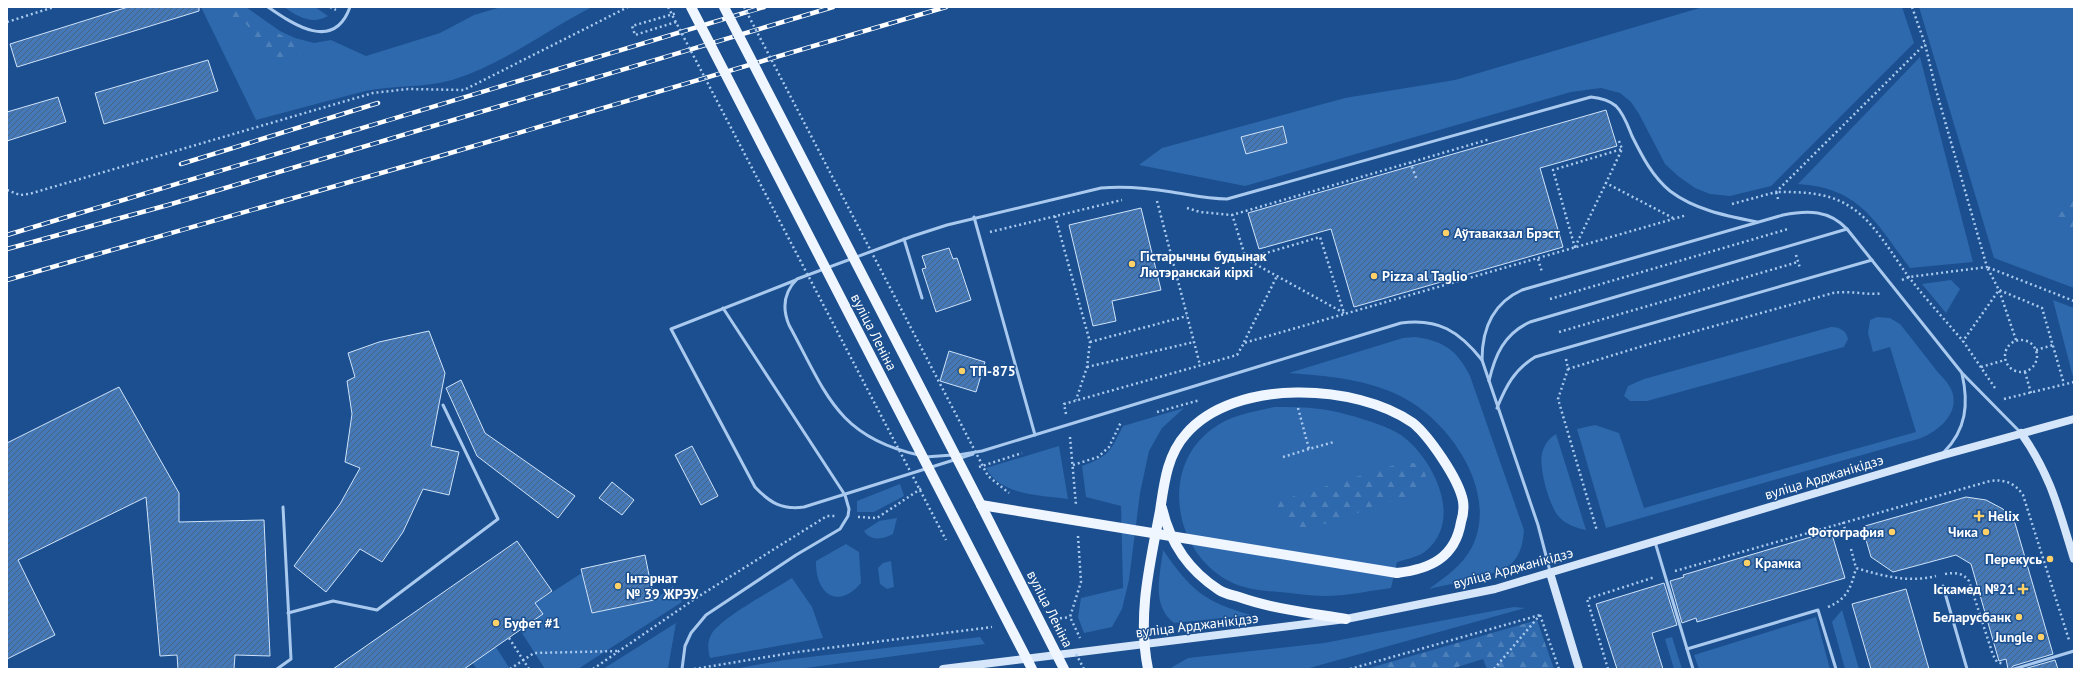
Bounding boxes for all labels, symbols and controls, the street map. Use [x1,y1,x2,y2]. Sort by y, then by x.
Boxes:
place label: Аўтавакзал Брэст [1454,224,1560,242]
marker: Аўтавакзал Брэст [1441,228,1451,238]
place label: Гістарычны будынак Лютэранскай кірхі [1139,247,1267,281]
marker: Гістарычны будынак Лютэранскай кірхі [1127,259,1137,269]
place label: Pizza al Taglio [1382,267,1468,285]
marker: Pizza al Taglio [1369,271,1379,281]
street label: вуліца Леніна [847,290,901,374]
place label: ТП-875 [970,362,1016,380]
marker: ТП-875 [957,366,967,376]
street label: вуліца Арджанікідзэ [1762,450,1886,504]
place label: Helix [1988,507,2020,525]
marker: Helix [1973,510,1985,522]
place label: Фотография [1808,523,1884,541]
place label: Чика [1948,523,1978,541]
marker: Фотография [1887,527,1897,537]
marker: Чика [1981,527,1991,537]
street label: вуліца Арджанікідзэ [1451,543,1575,593]
place label: Перекусь [1985,550,2042,568]
place label: Крамка [1755,554,1801,572]
marker: Перекусь [2045,554,2055,564]
marker: Крамка [1742,558,1752,568]
street label: вуліца Леніна [1023,567,1077,651]
place label: Інтэрнат № 39 ЖРЭУ [626,569,699,603]
place label: Іскамед №21 [1933,580,2015,598]
marker: Інтэрнат № 39 ЖРЭУ [613,581,623,591]
marker: Іскамед №21 [2018,584,2028,594]
place label: Беларусбанк [1933,608,2011,626]
street label: вуліца Арджанікідзэ [1135,609,1259,641]
marker: Беларусбанк [2014,612,2024,622]
place label: Буфет #1 [504,614,560,632]
marker: Буфет #1 [491,618,501,628]
place label: Jungle [1993,628,2033,646]
marker: Jungle [2036,632,2046,642]

